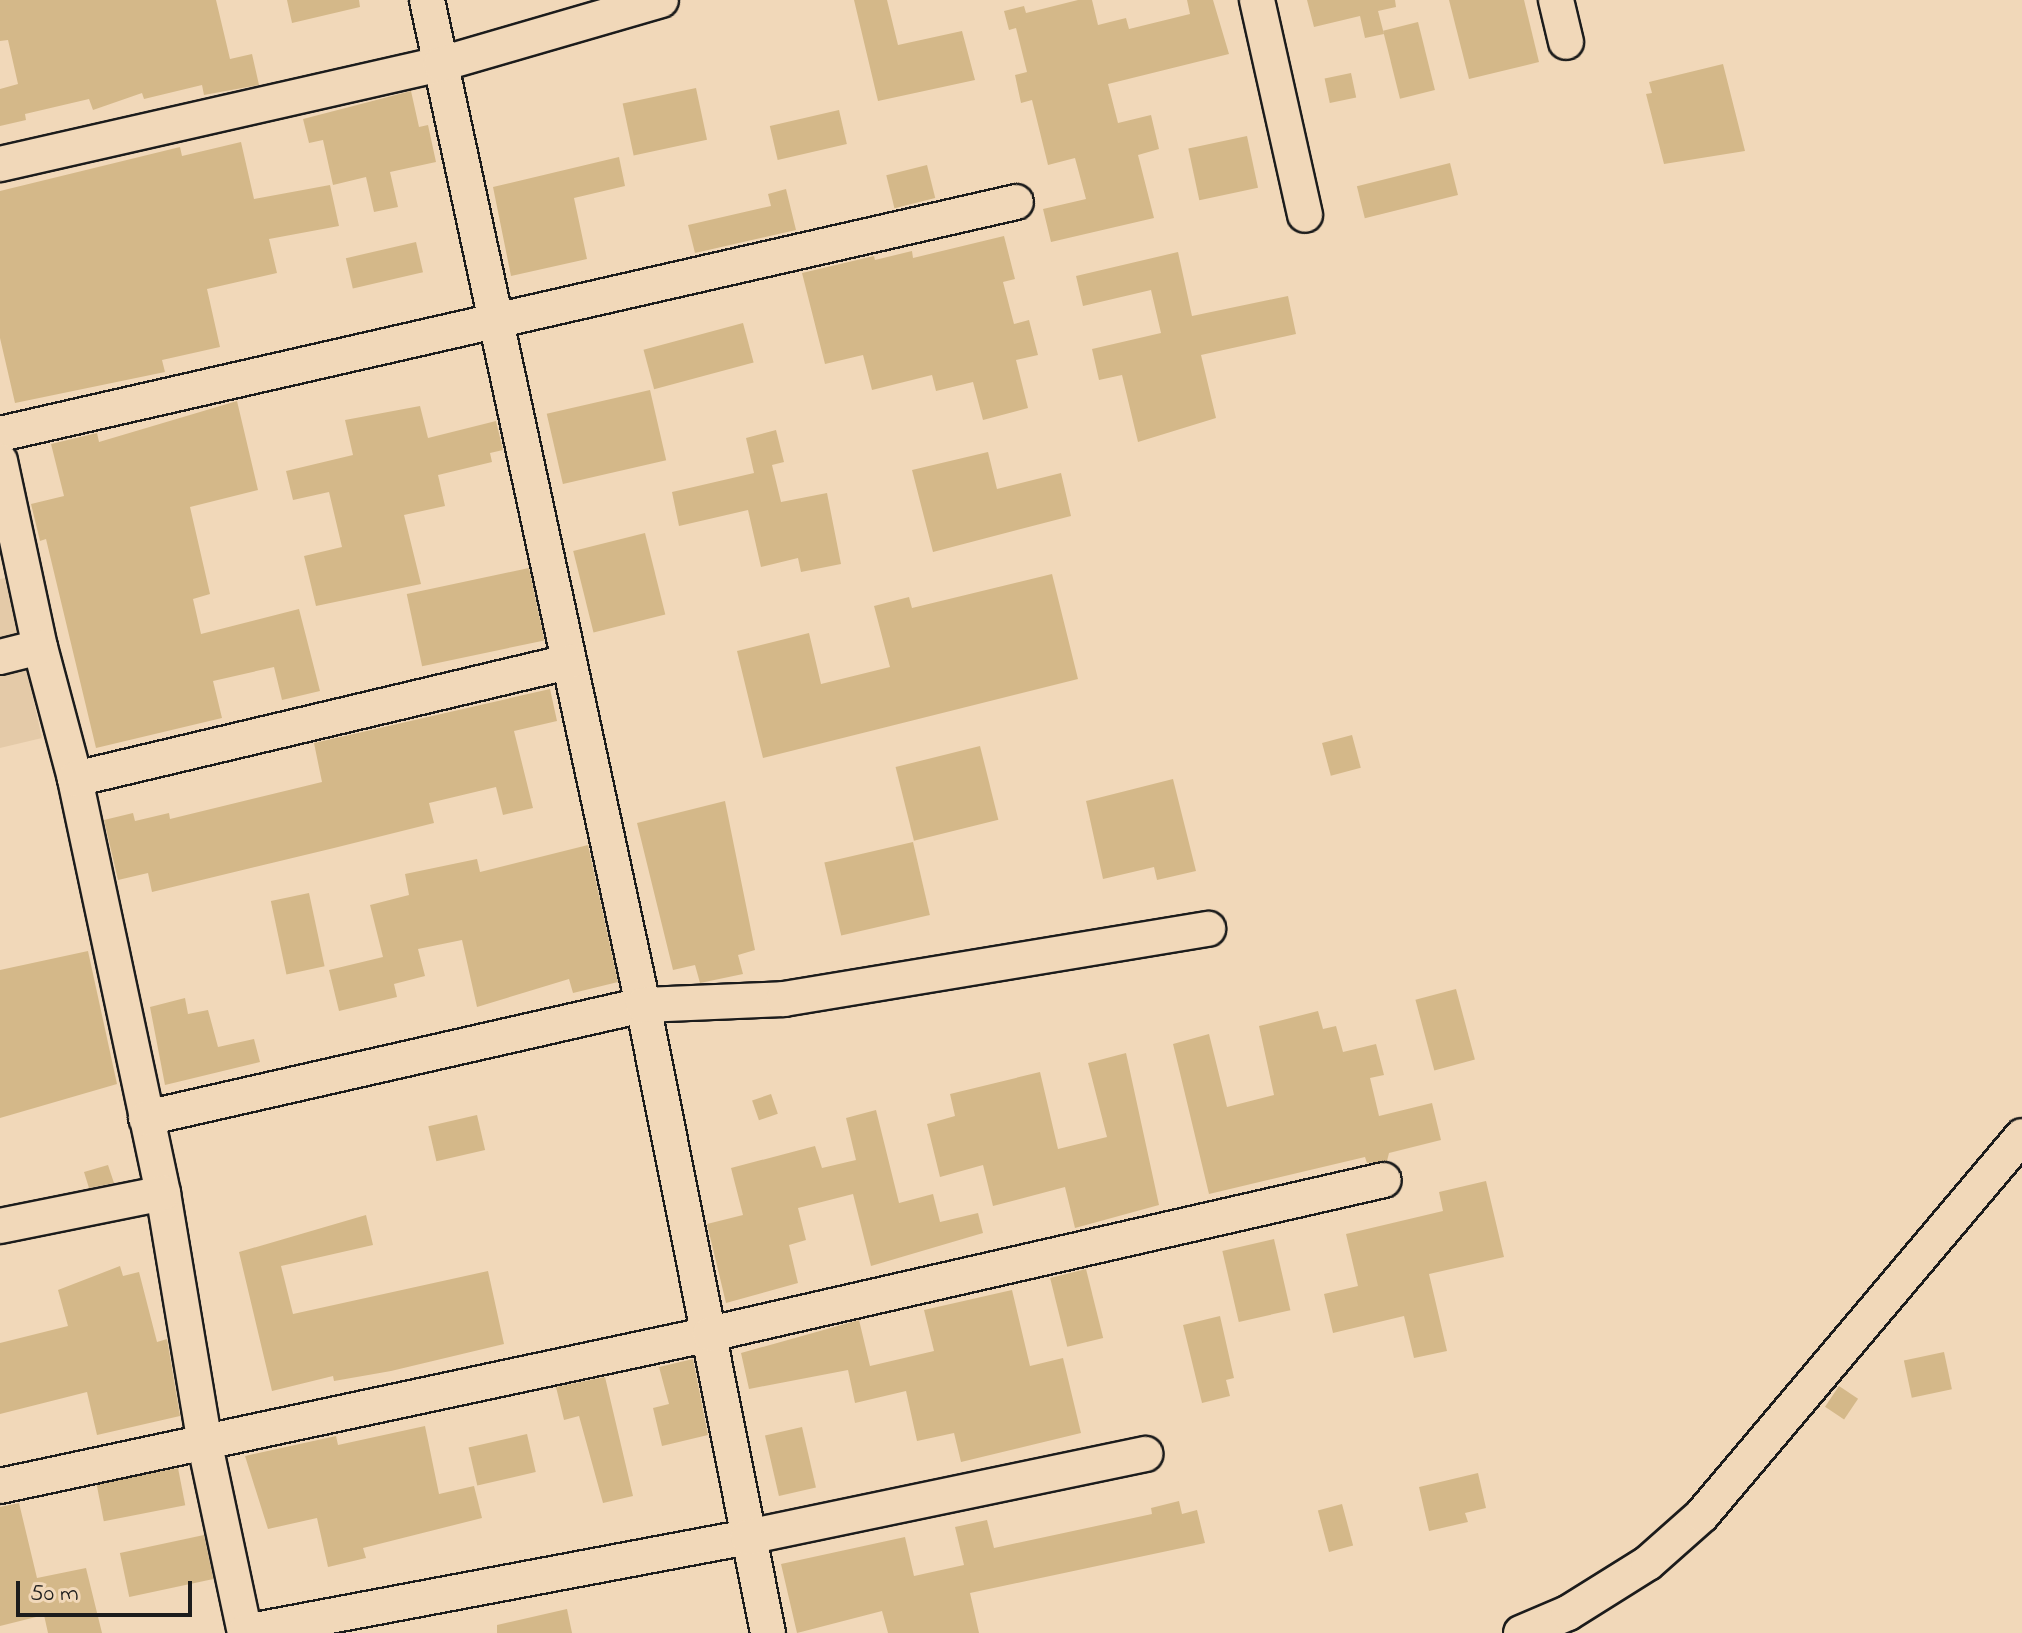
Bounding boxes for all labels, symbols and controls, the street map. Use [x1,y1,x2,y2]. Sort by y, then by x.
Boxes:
scale bar [20,1565,196,1615]
text: 50 m [30,1577,79,1612]

